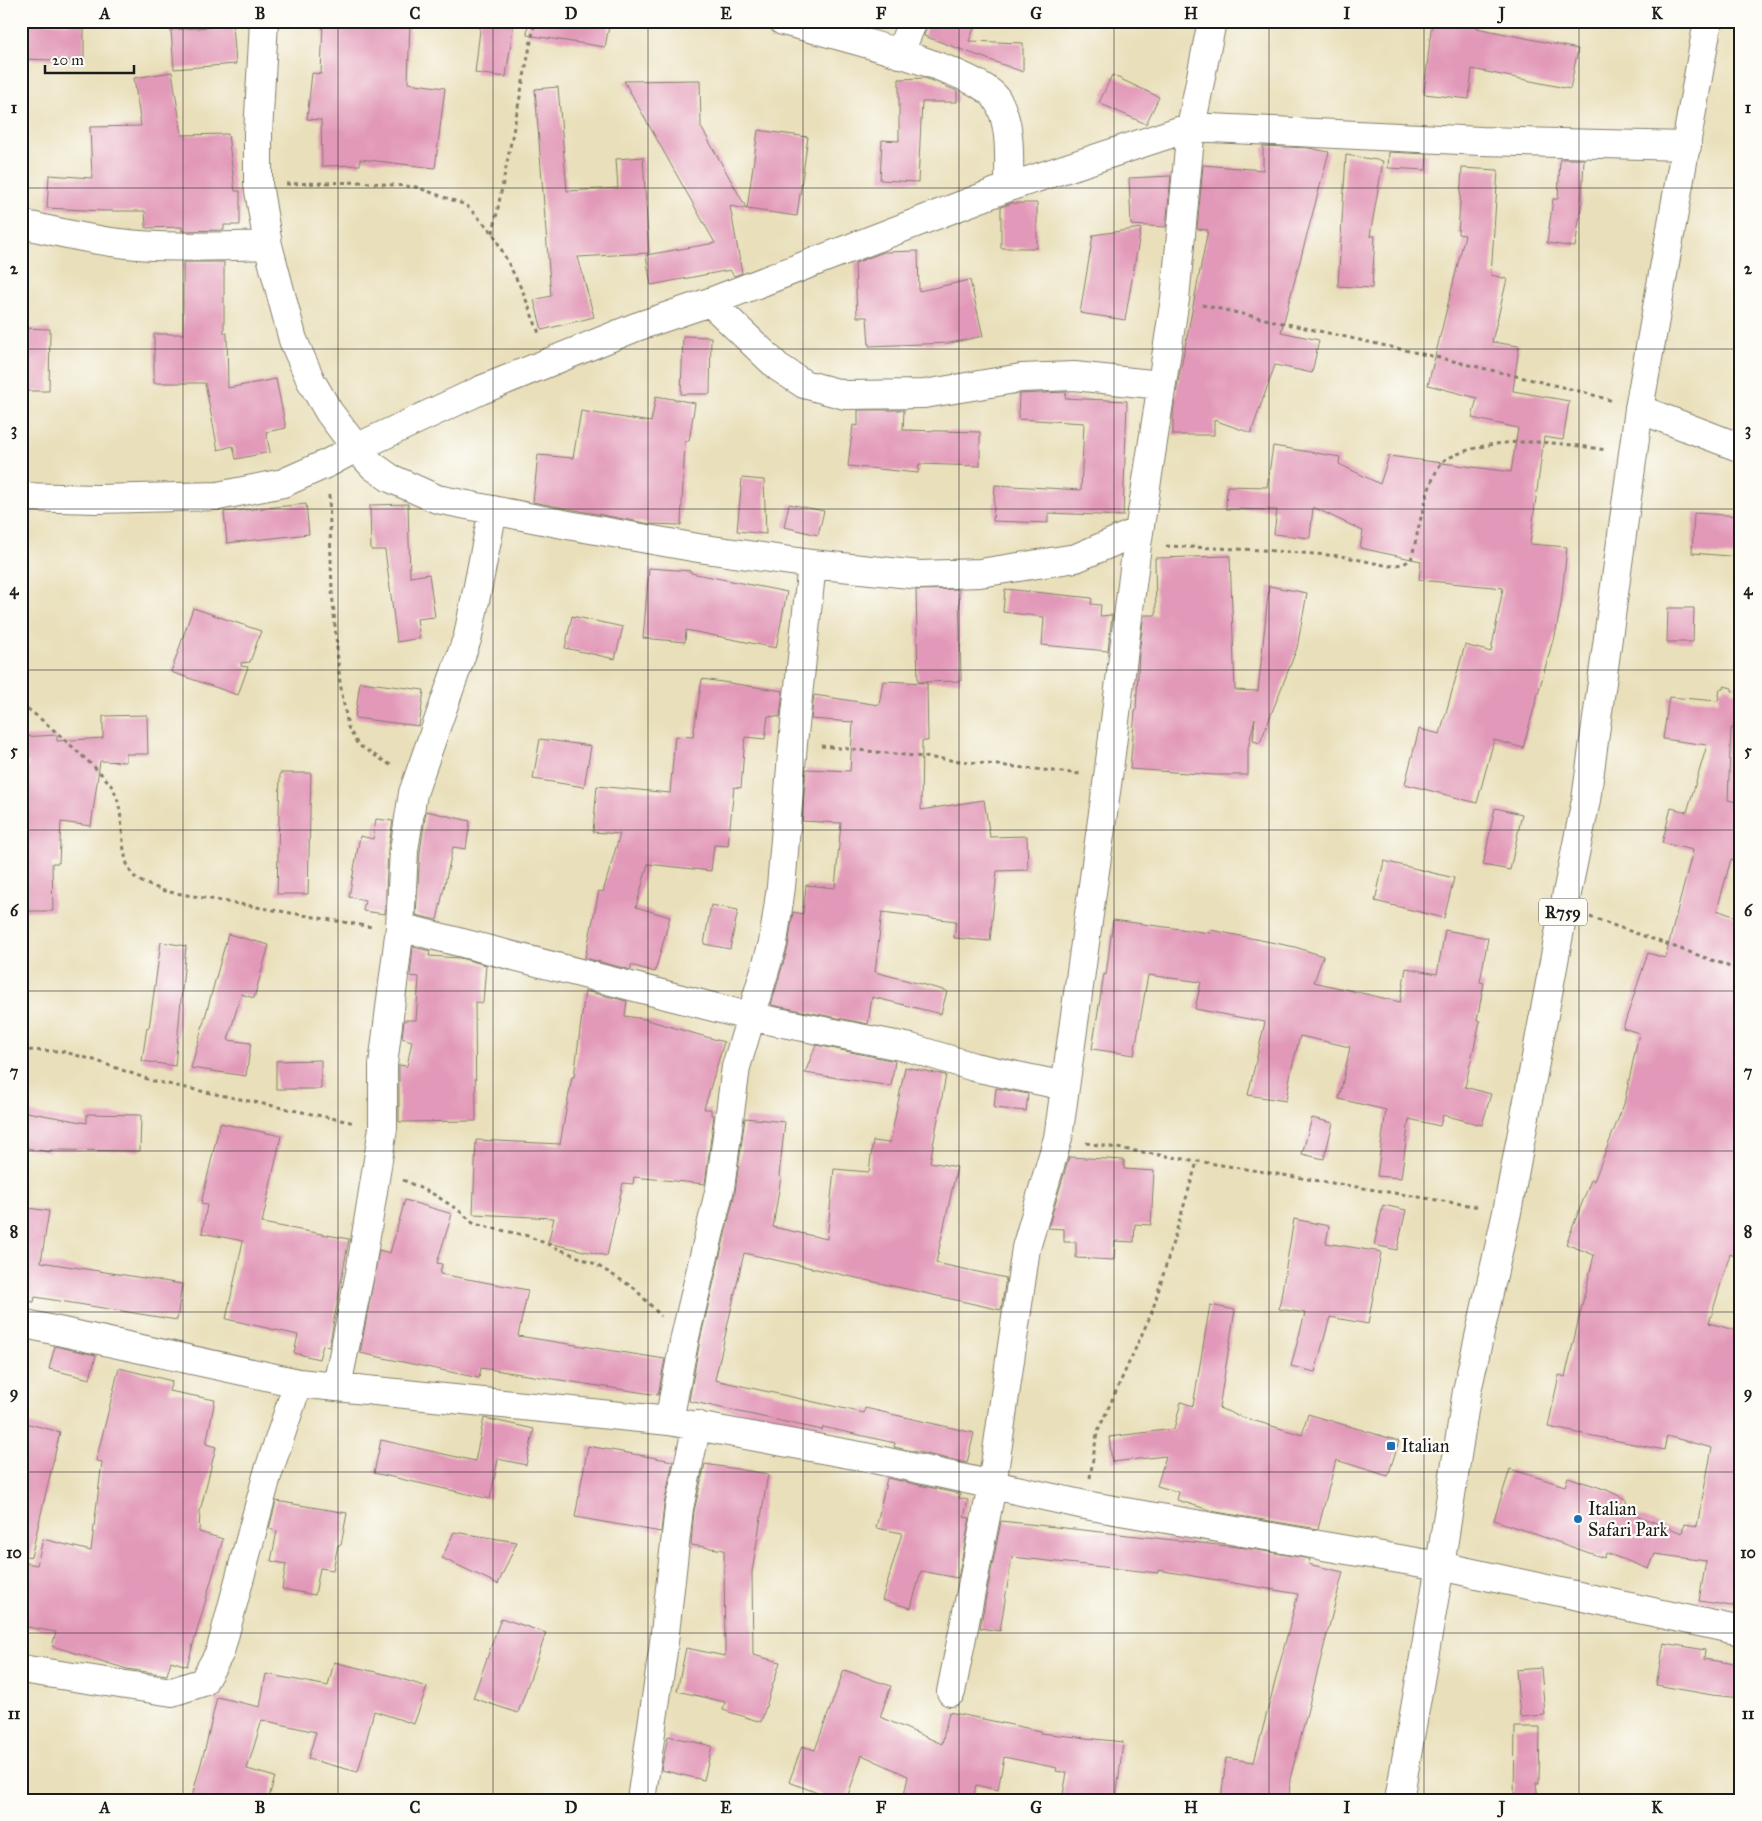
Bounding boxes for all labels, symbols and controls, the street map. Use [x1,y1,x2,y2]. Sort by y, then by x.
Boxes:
text: A [99,4,111,23]
text: B [255,4,265,23]
text: C [410,4,421,23]
text: D [565,4,578,23]
text: E [720,4,732,23]
text: F [876,4,887,23]
text: G [1030,4,1042,23]
text: H [1184,4,1198,23]
text: I [1344,4,1351,23]
text: J [1497,4,1506,24]
text: K [1651,4,1663,23]
scale bar [45,42,134,74]
text: 20 m [52,51,84,69]
text: 1 [11,98,18,117]
text: 1 [1745,98,1752,117]
text: 2 [10,259,19,278]
text: 2 [1744,259,1753,278]
text: 3 [11,420,17,440]
text: 3 [1745,420,1751,440]
text: 4 [10,580,20,600]
text: 4 [1744,580,1754,600]
text: 5 [10,741,18,760]
text: 5 [1744,741,1752,760]
road number: R759 [1539,899,1587,926]
text: 6 [10,901,19,920]
text: 6 [1744,901,1753,920]
text: 7 [10,1062,19,1081]
text: 7 [1744,1062,1753,1081]
text: 8 [10,1222,18,1241]
text: 8 [1744,1222,1752,1241]
text: 9 [10,1383,18,1403]
text: 9 [1744,1383,1752,1403]
place label: Italian [1401,1435,1450,1457]
marker: Italian [1385,1440,1397,1452]
place label: Italian Safari Park [1588,1498,1668,1541]
marker: Italian Safari Park [1572,1513,1584,1525]
text: 10 [6,1543,22,1562]
text: 10 [1740,1543,1756,1562]
text: 11 [8,1704,21,1723]
text: 11 [1742,1704,1755,1723]
text: A [99,1798,111,1817]
text: B [255,1798,265,1817]
text: C [410,1798,421,1817]
text: D [565,1798,578,1817]
text: E [720,1798,732,1817]
text: F [876,1798,887,1817]
text: G [1030,1798,1042,1817]
text: H [1184,1798,1198,1817]
text: I [1344,1798,1351,1817]
text: J [1497,1798,1506,1818]
text: K [1651,1798,1663,1817]

